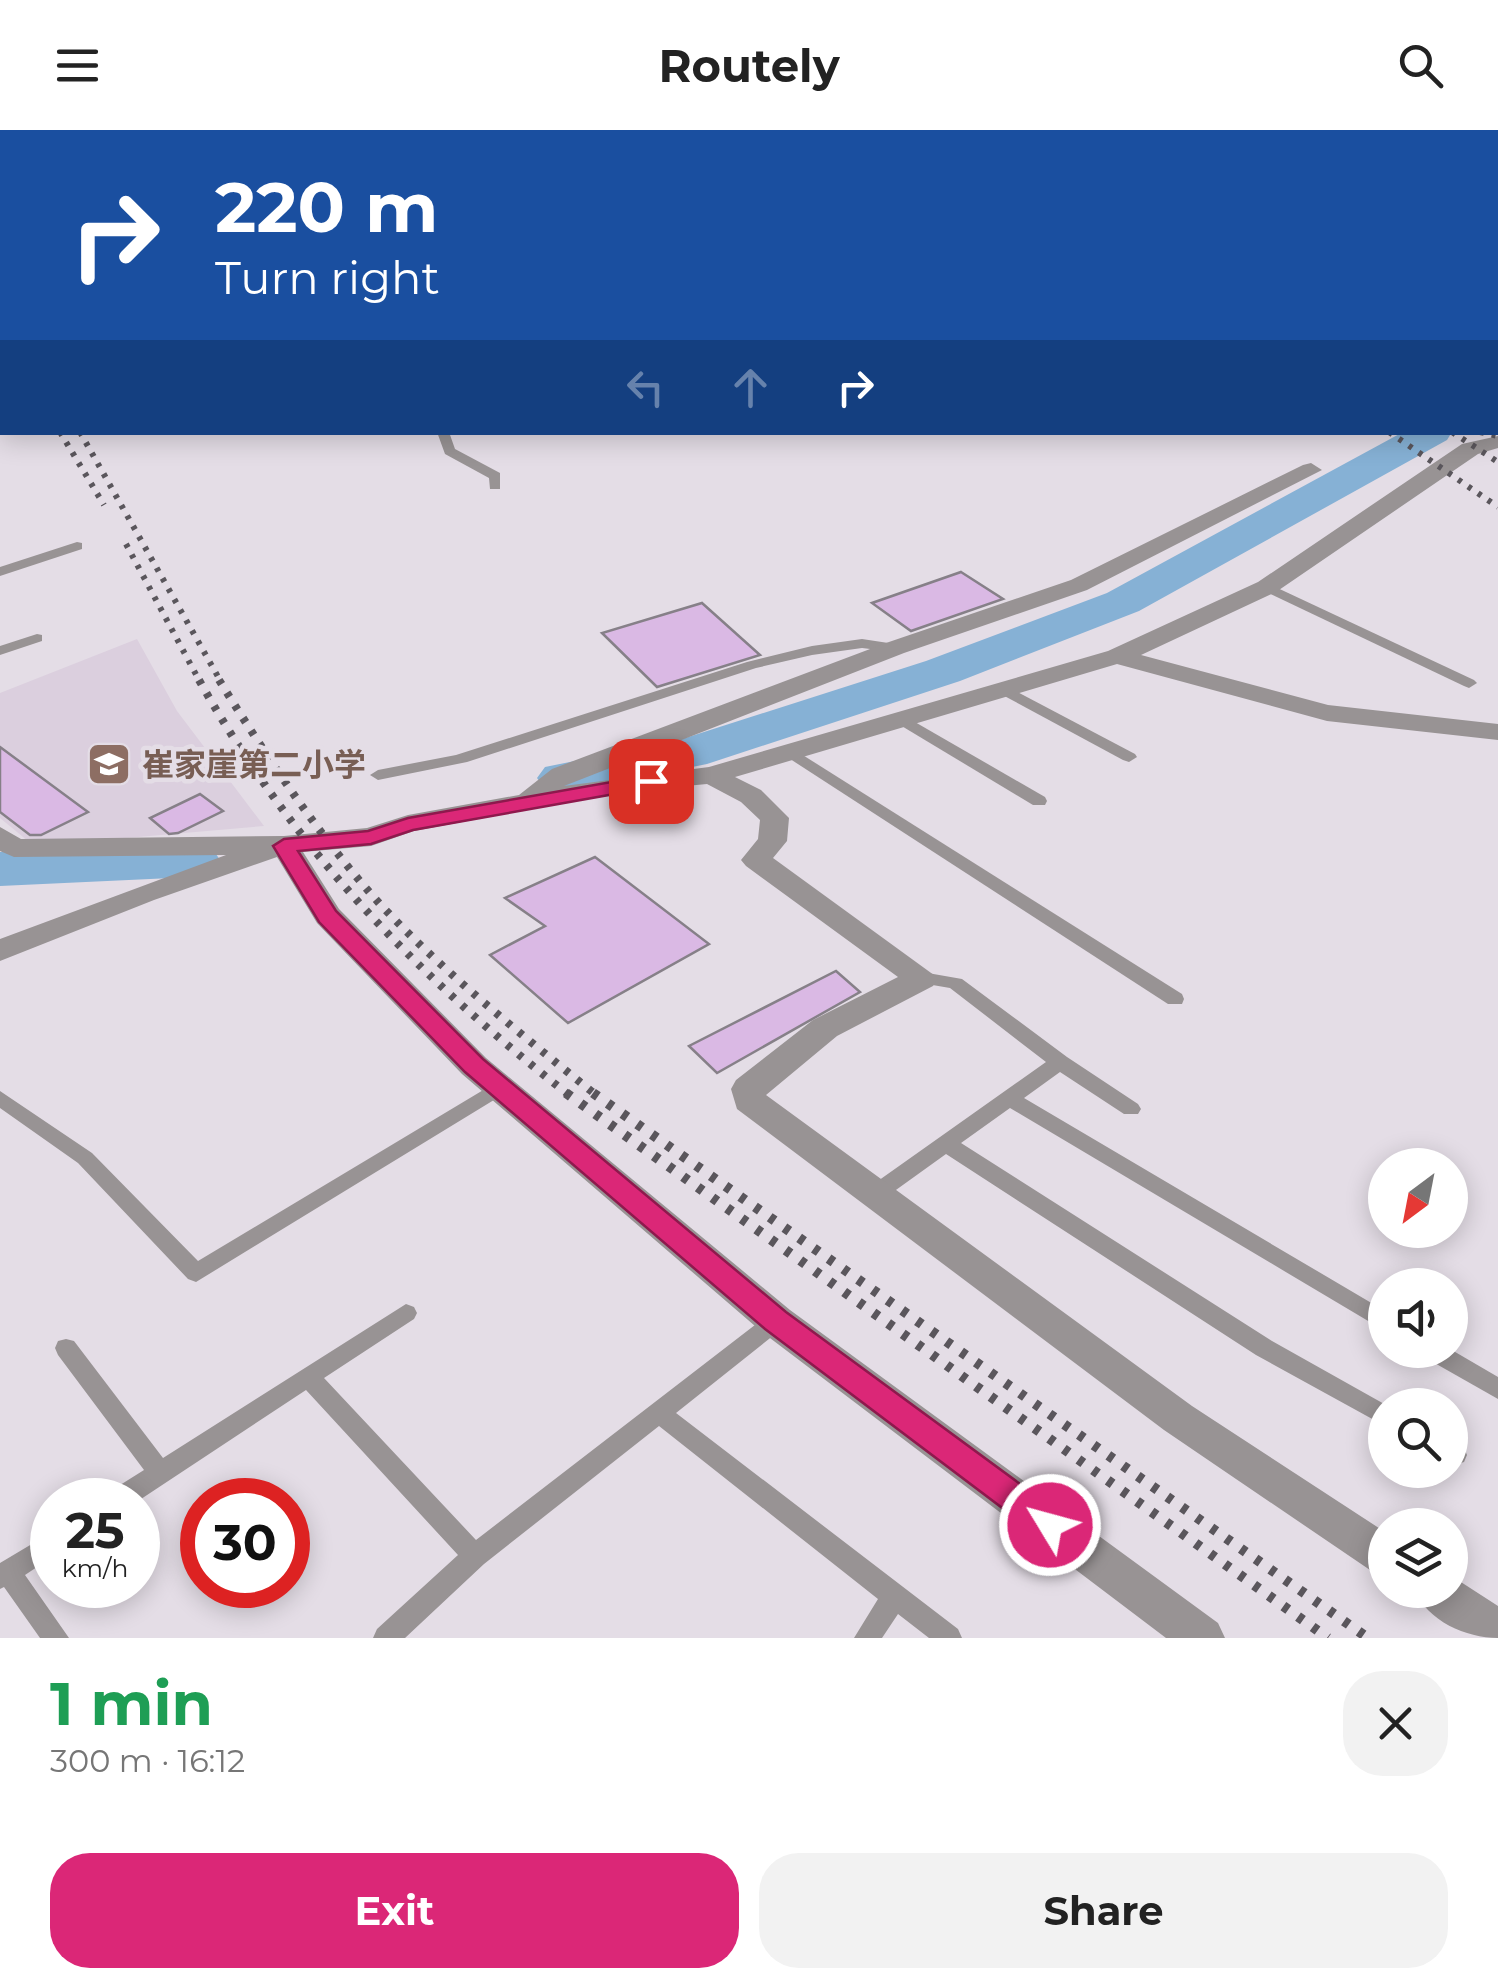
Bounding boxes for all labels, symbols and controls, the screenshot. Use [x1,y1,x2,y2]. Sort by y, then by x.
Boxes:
icon: menu [50,38,105,93]
text: Routely [658,38,840,93]
icon: search [1393,38,1448,93]
text: 220 m [215,164,438,250]
icon: right [50,170,180,300]
text: Turn right [215,250,440,305]
icon: left [618,360,673,415]
icon: ahead [723,360,778,415]
icon: right [828,360,883,415]
pin [609,739,694,824]
school or university icon: 崔家崖第二小学 [86,741,132,787]
place label: 崔家崖第二小学 [142,745,366,784]
icon: arrive [624,754,679,809]
north arrow [1368,1148,1468,1248]
map controls [1368,1148,1468,1608]
button: sound [1368,1268,1468,1368]
button: search [1368,1388,1468,1488]
position arrow [998,1473,1102,1577]
speed limit sign: 30 [180,1478,310,1608]
text: 25 [65,1500,125,1561]
button: layers [1368,1508,1468,1608]
text: km/h [62,1553,128,1583]
text: 1 min [50,1667,213,1740]
button: close [1343,1671,1448,1776]
text: 300 m · 16:12 [50,1741,245,1780]
button: Exit [50,1853,739,1968]
button: Share [759,1853,1448,1968]

